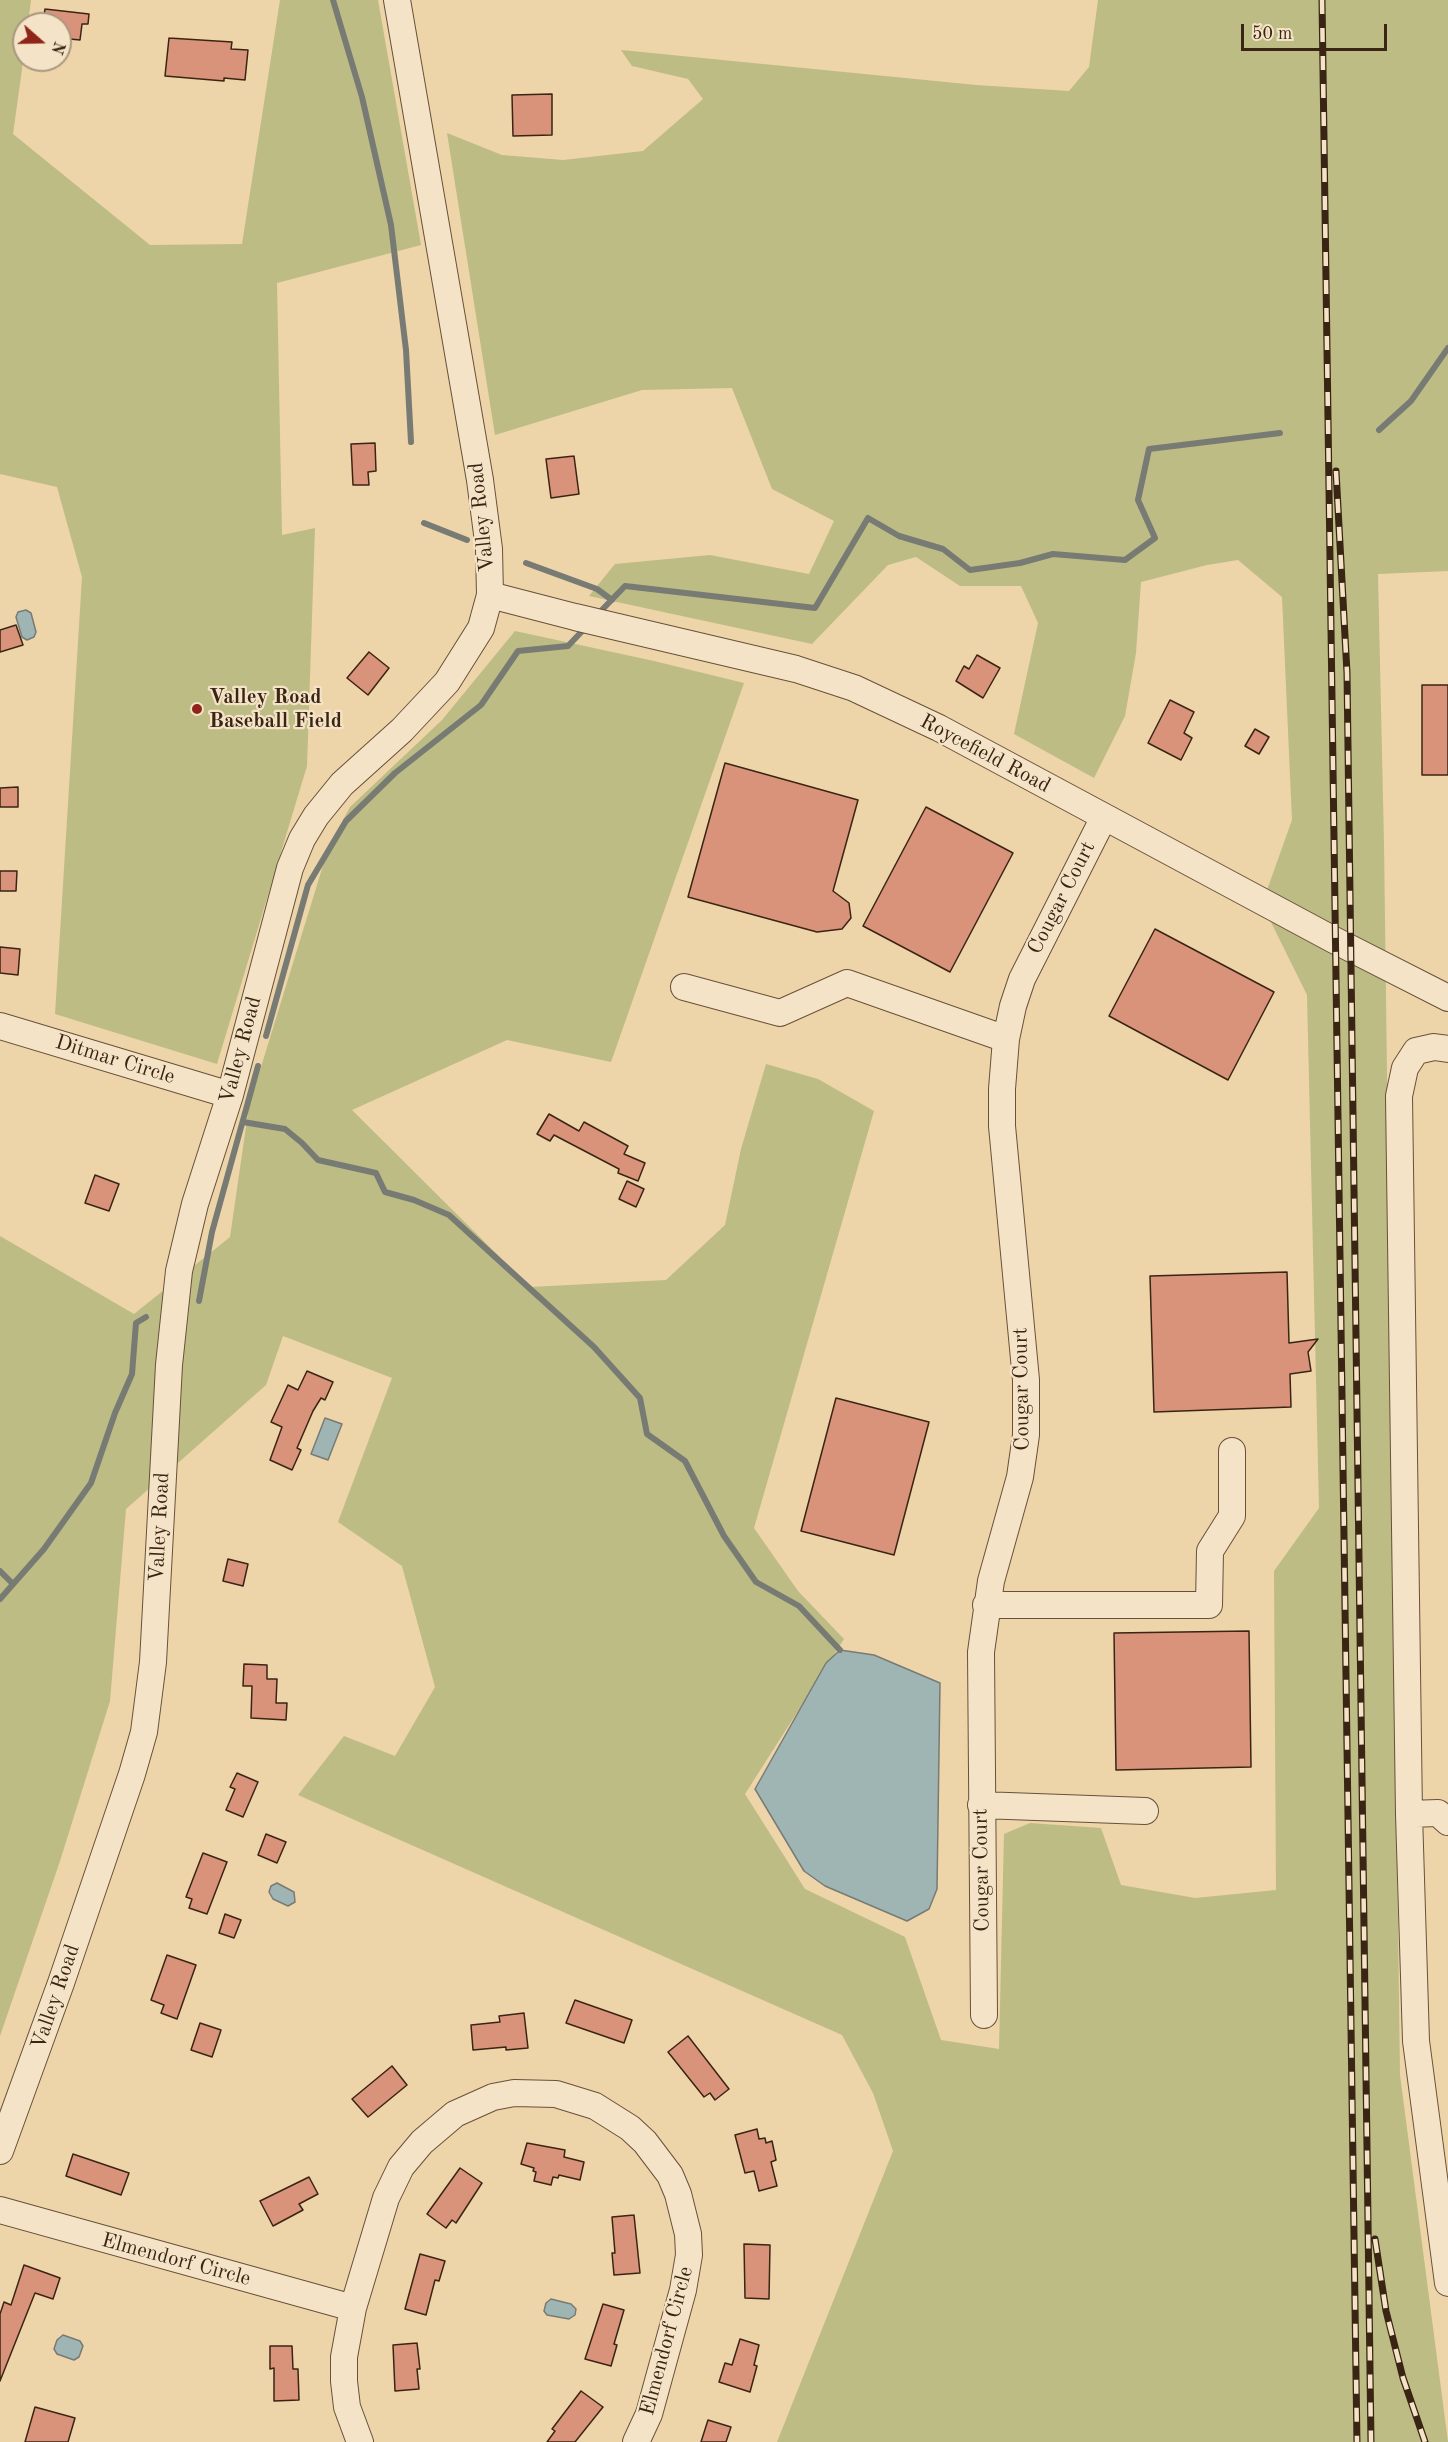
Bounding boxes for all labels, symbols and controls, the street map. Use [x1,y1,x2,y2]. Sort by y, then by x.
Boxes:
north arrow [12,12,72,72]
scale bar [1244,12,1390,50]
text: 50 m [1252,25,1292,43]
text: N [47,39,67,56]
street label: Valley Road [464,461,500,573]
place label: Valley Road Baseball Field [209,684,342,734]
marker: Valley Road Baseball Field [190,702,204,716]
street label: Roycefield Road [915,709,1055,799]
street label: Cougar Court [1023,837,1101,959]
street label: Valley Road [215,994,267,1106]
street label: Ditmar Circle [52,1030,178,1090]
street label: Cougar Court [1008,1327,1036,1451]
street label: Valley Road [145,1472,175,1582]
street label: Cougar Court [968,1808,996,1932]
street label: Valley Road [26,1941,86,2053]
street label: Elmendorf Circle [99,2228,253,2292]
street label: Elmendorf Circle [635,2264,699,2418]

